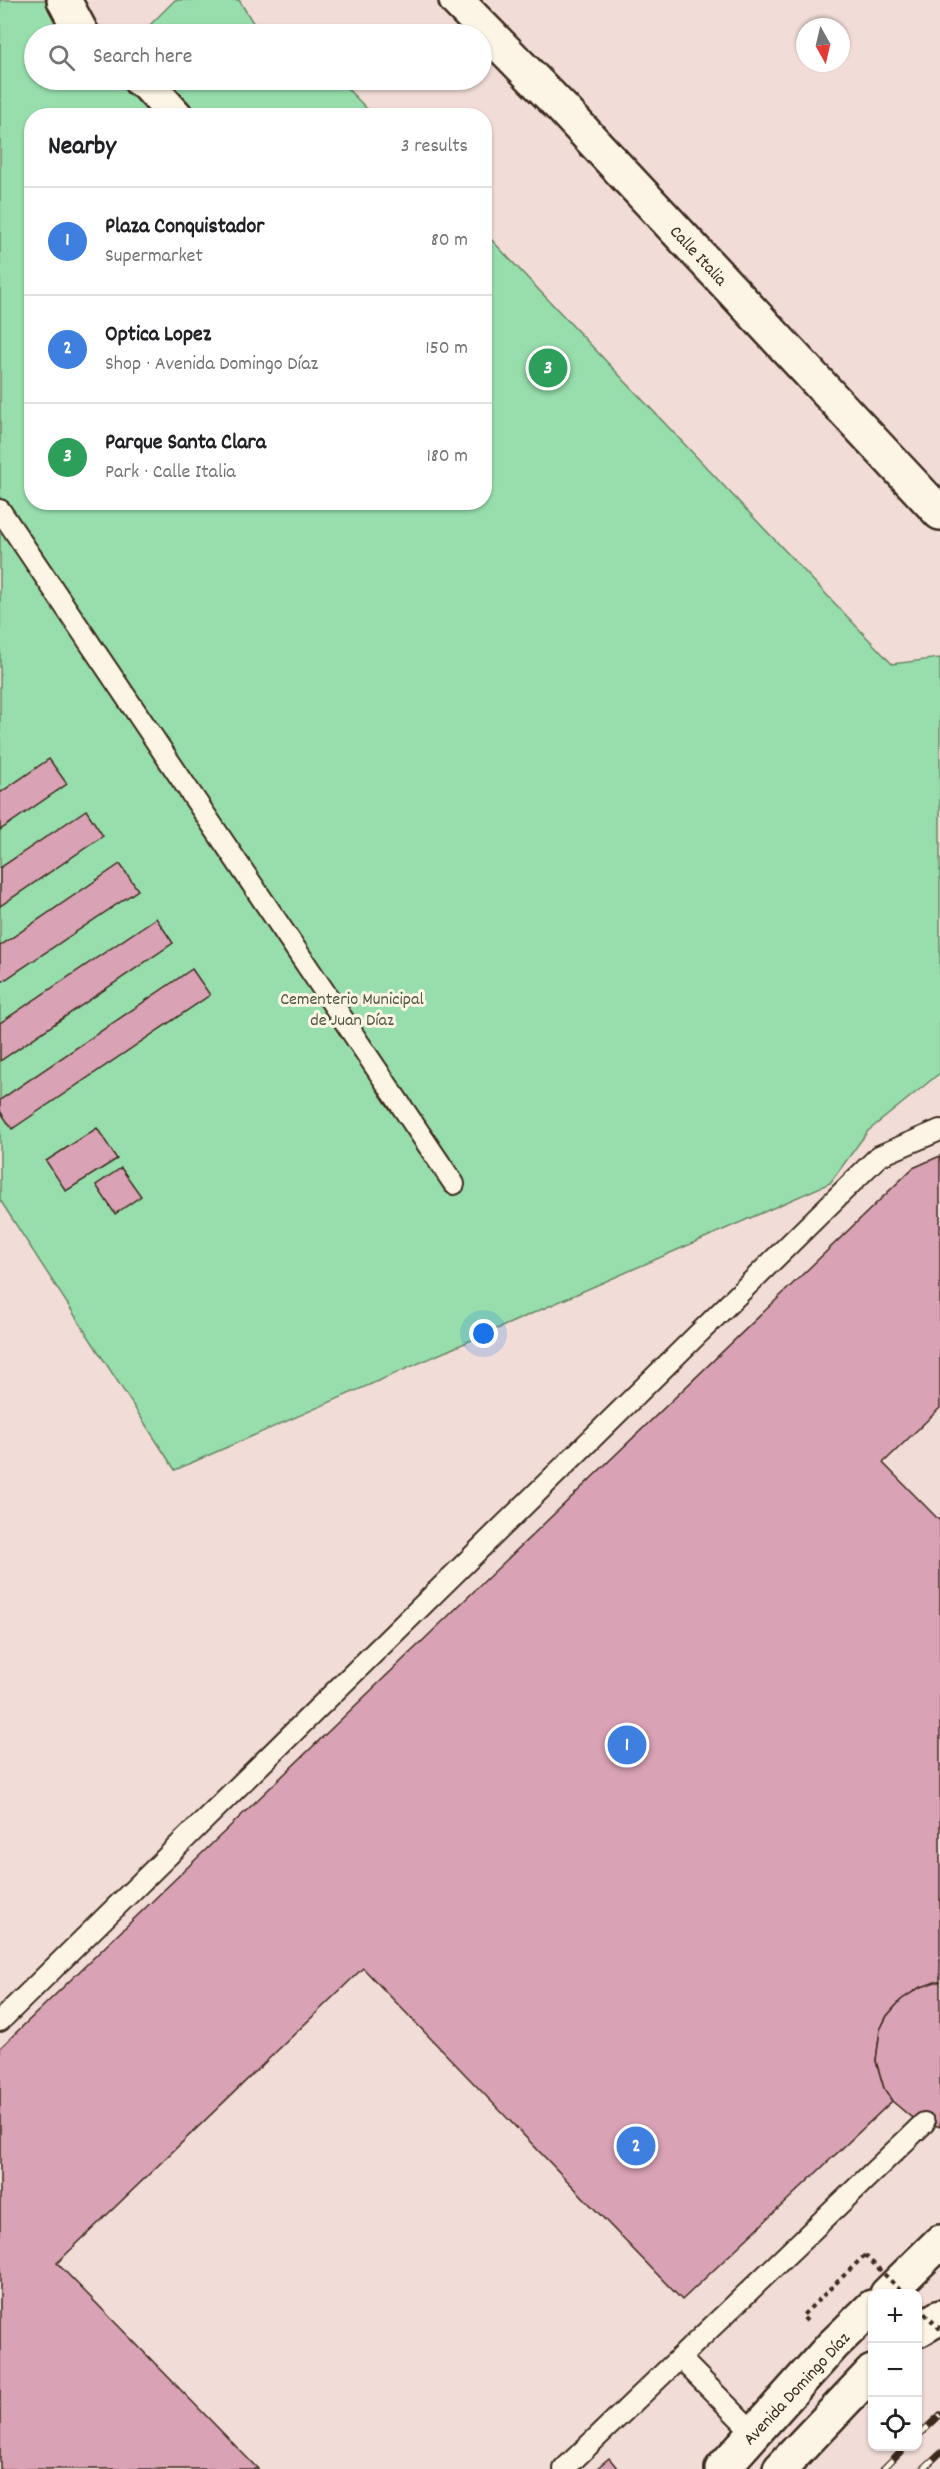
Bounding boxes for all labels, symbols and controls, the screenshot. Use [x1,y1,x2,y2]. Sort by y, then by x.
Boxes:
north arrow [796,18,850,72]
search box [24,24,492,90]
icon: search [45,41,78,74]
text: Search here [93,42,192,73]
text: Nearby [48,129,116,166]
text: 3 results [401,133,468,161]
text: Plaza Conquistador [105,212,264,243]
street label: Calle Italia [663,221,732,293]
text: 1 [65,227,70,255]
text: 80 m [431,227,468,255]
text: Supermarket [105,243,203,271]
text: Optica Lopez [105,320,211,351]
text: 2 [63,335,72,363]
text: 150 m [425,335,468,363]
pin: 3 [528,346,568,391]
text: Shop · Avenida Domingo Díaz [105,351,318,379]
text: Parque Santa Clara [105,428,266,459]
text: 3 [63,443,72,471]
text: 180 m [426,443,468,471]
text: Park · Calle Italia [105,459,236,487]
park label: Cementerio Municipal de Juan Díaz [280,988,424,1034]
your location [469,1319,498,1348]
pin: 1 [608,1722,646,1768]
pin: 2 [616,2124,656,2168]
map controls [868,2289,922,2451]
button: + [868,2289,922,2343]
street label: Avenida Domingo Díaz [739,2327,857,2452]
button: − [868,2343,922,2397]
button: locate [868,2397,922,2451]

